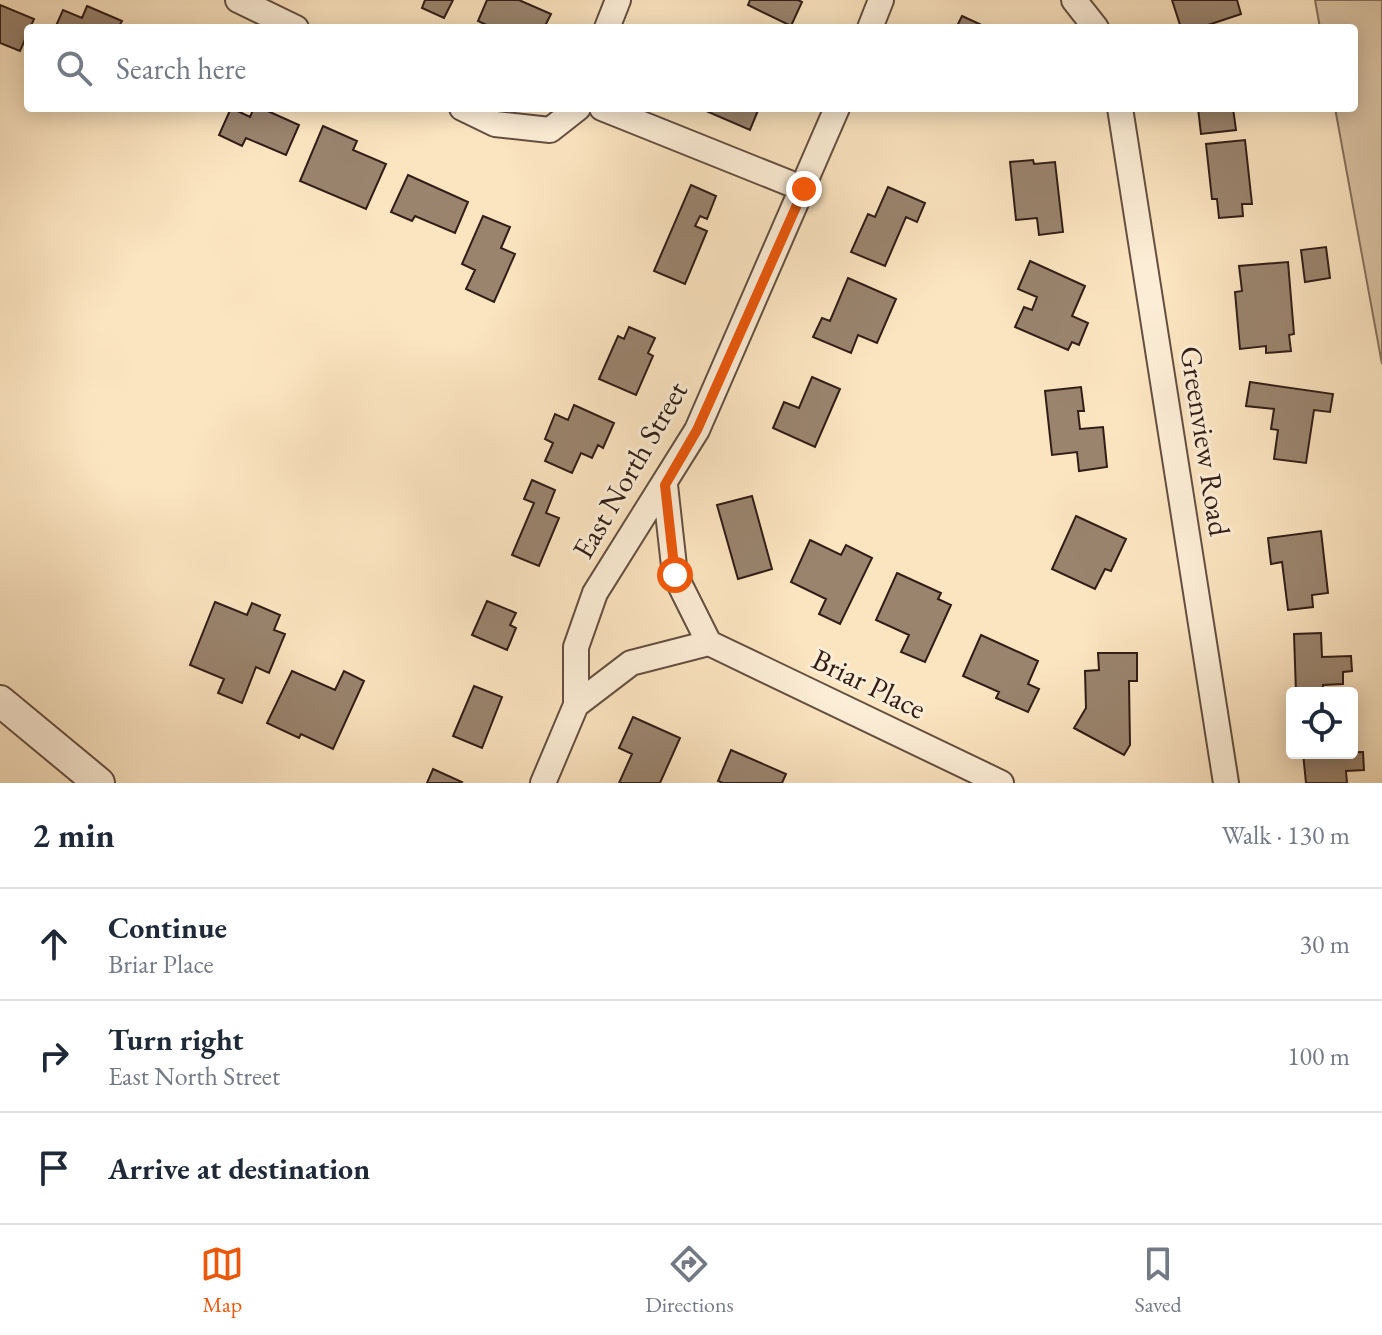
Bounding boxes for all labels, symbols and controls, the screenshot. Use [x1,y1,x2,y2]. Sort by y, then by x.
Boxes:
search box [24,24,1358,112]
icon: search [52,46,96,90]
text: Search here [116,49,246,88]
route end [786,171,822,207]
street label: Greenview Road [1171,343,1240,539]
street label: East North Street [563,373,696,566]
route start [657,557,693,593]
street label: Briar Place [806,639,933,728]
map controls [1286,687,1358,759]
button: locate [1286,687,1358,759]
text: 2 min [32,813,115,857]
text: Walk · 130 m [1222,818,1350,852]
text: Continue [108,908,227,947]
icon: ahead [32,922,76,966]
text: 30 m [1300,927,1350,961]
text: Briar Place [108,947,214,981]
text: Turn right [108,1020,244,1059]
icon: right [32,1034,76,1078]
text: 100 m [1287,1039,1350,1073]
text: East North Street [108,1059,280,1093]
icon: arrive [32,1146,76,1190]
text: Arrive at destination [108,1149,370,1188]
tab: Map [200,1242,244,1319]
tab: Directions [645,1242,734,1319]
tab: Saved [1134,1242,1182,1319]

